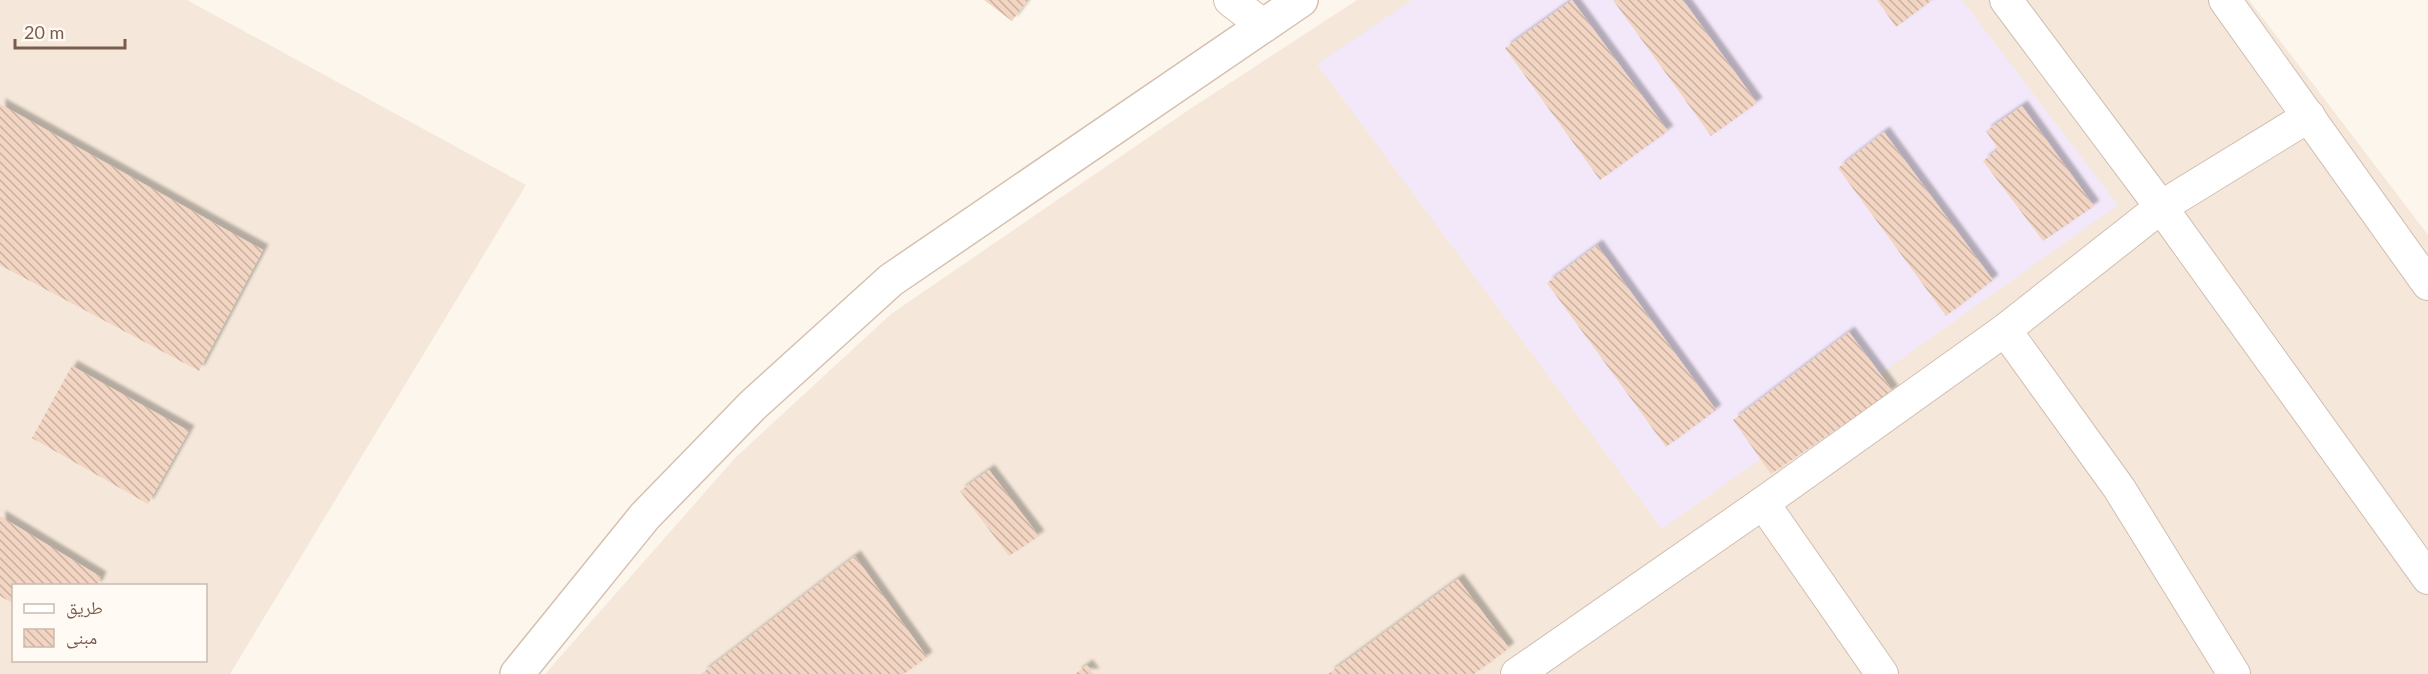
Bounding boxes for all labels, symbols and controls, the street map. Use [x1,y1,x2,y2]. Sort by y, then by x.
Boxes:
scale bar [15,12,124,50]
text: 20 m [24,21,64,43]
legend [12,584,207,662]
text: طريق [66,596,103,619]
text: مبنى [66,626,97,649]

